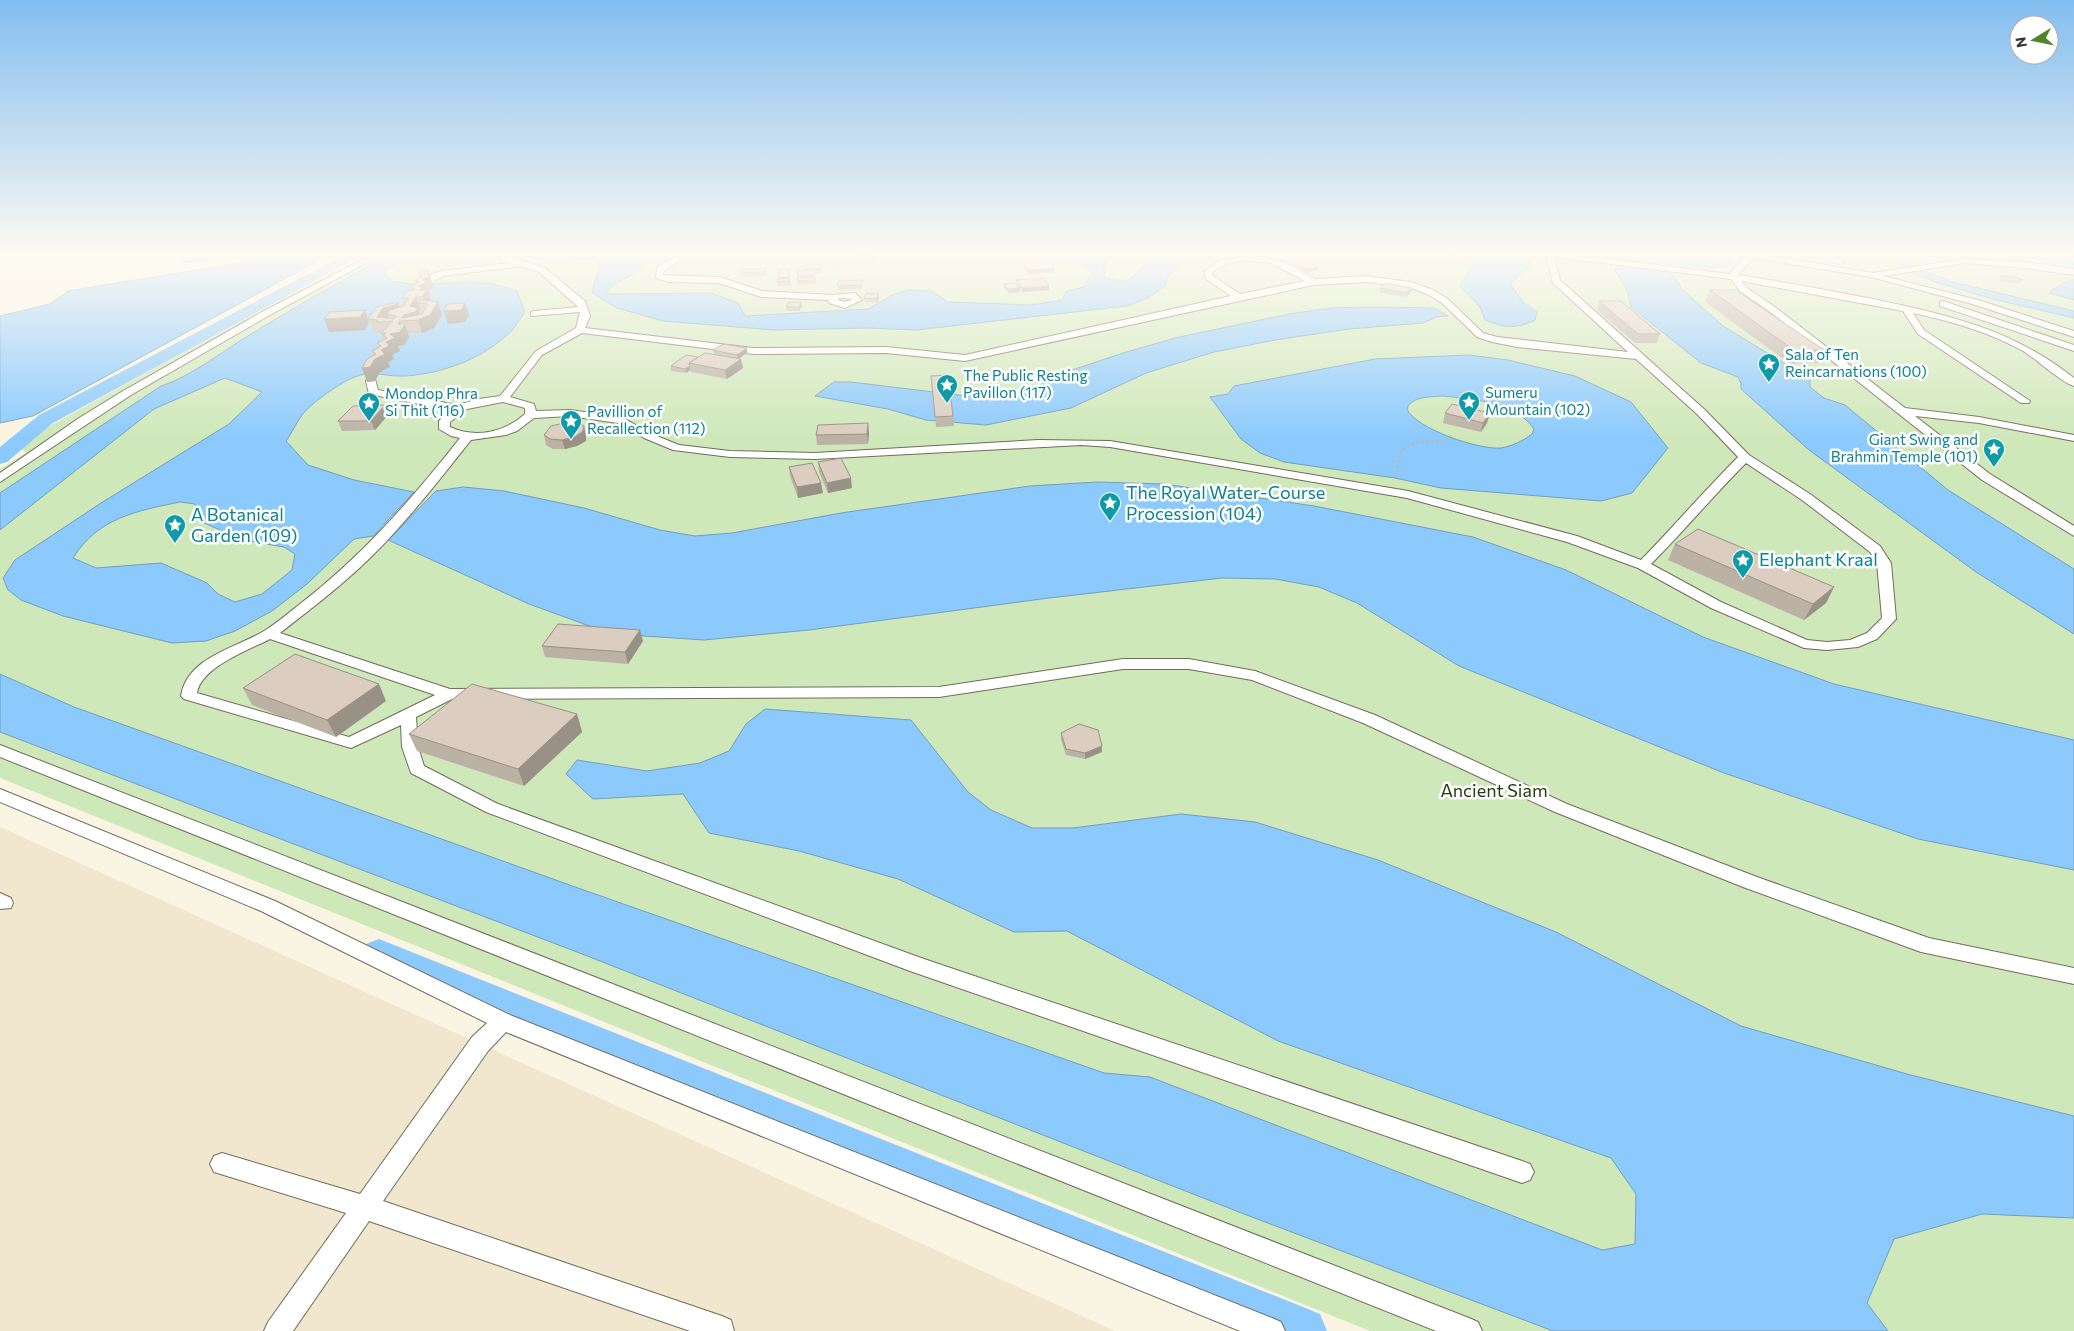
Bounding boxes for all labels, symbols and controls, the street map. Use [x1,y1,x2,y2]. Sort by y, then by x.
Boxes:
north arrow [2009,15,2059,65]
text: N [2011,36,2030,49]
place label: Sala of Ten Reincarnations (100) [1785,345,1927,380]
place icon: Sala of Ten Reincarnations (100) [1757,352,1781,383]
place label: The Public Resting Pavillon (117) [963,366,1088,401]
place icon: The Public Resting Pavillon (117) [935,373,959,404]
place label: Sumeru Mountain (102) [1485,383,1590,418]
place label: Mondop Phra Si Thit (116) [385,384,478,419]
place icon: Sumeru Mountain (102) [1457,390,1481,421]
place icon: Mondop Phra Si Thit (116) [357,391,381,422]
place label: Pavillion of Recallection (112) [587,402,706,437]
place icon: Pavillion of Recallection (112) [559,409,583,440]
place label: Giant Swing and Brahmin Temple (101) [1831,430,1978,465]
place icon: Giant Swing and Brahmin Temple (101) [1982,437,2006,468]
place label: The Royal Water-Course Procession (104) [1126,481,1325,524]
place icon: The Royal Water-Course Procession (104) [1098,491,1122,522]
place label: A Botanical Garden (109) [191,503,298,546]
place icon: A Botanical Garden (109) [163,513,187,544]
place icon: Elephant Kraal [1731,548,1755,579]
place label: Elephant Kraal [1759,548,1878,570]
park label: Ancient Siam [1440,779,1548,801]

